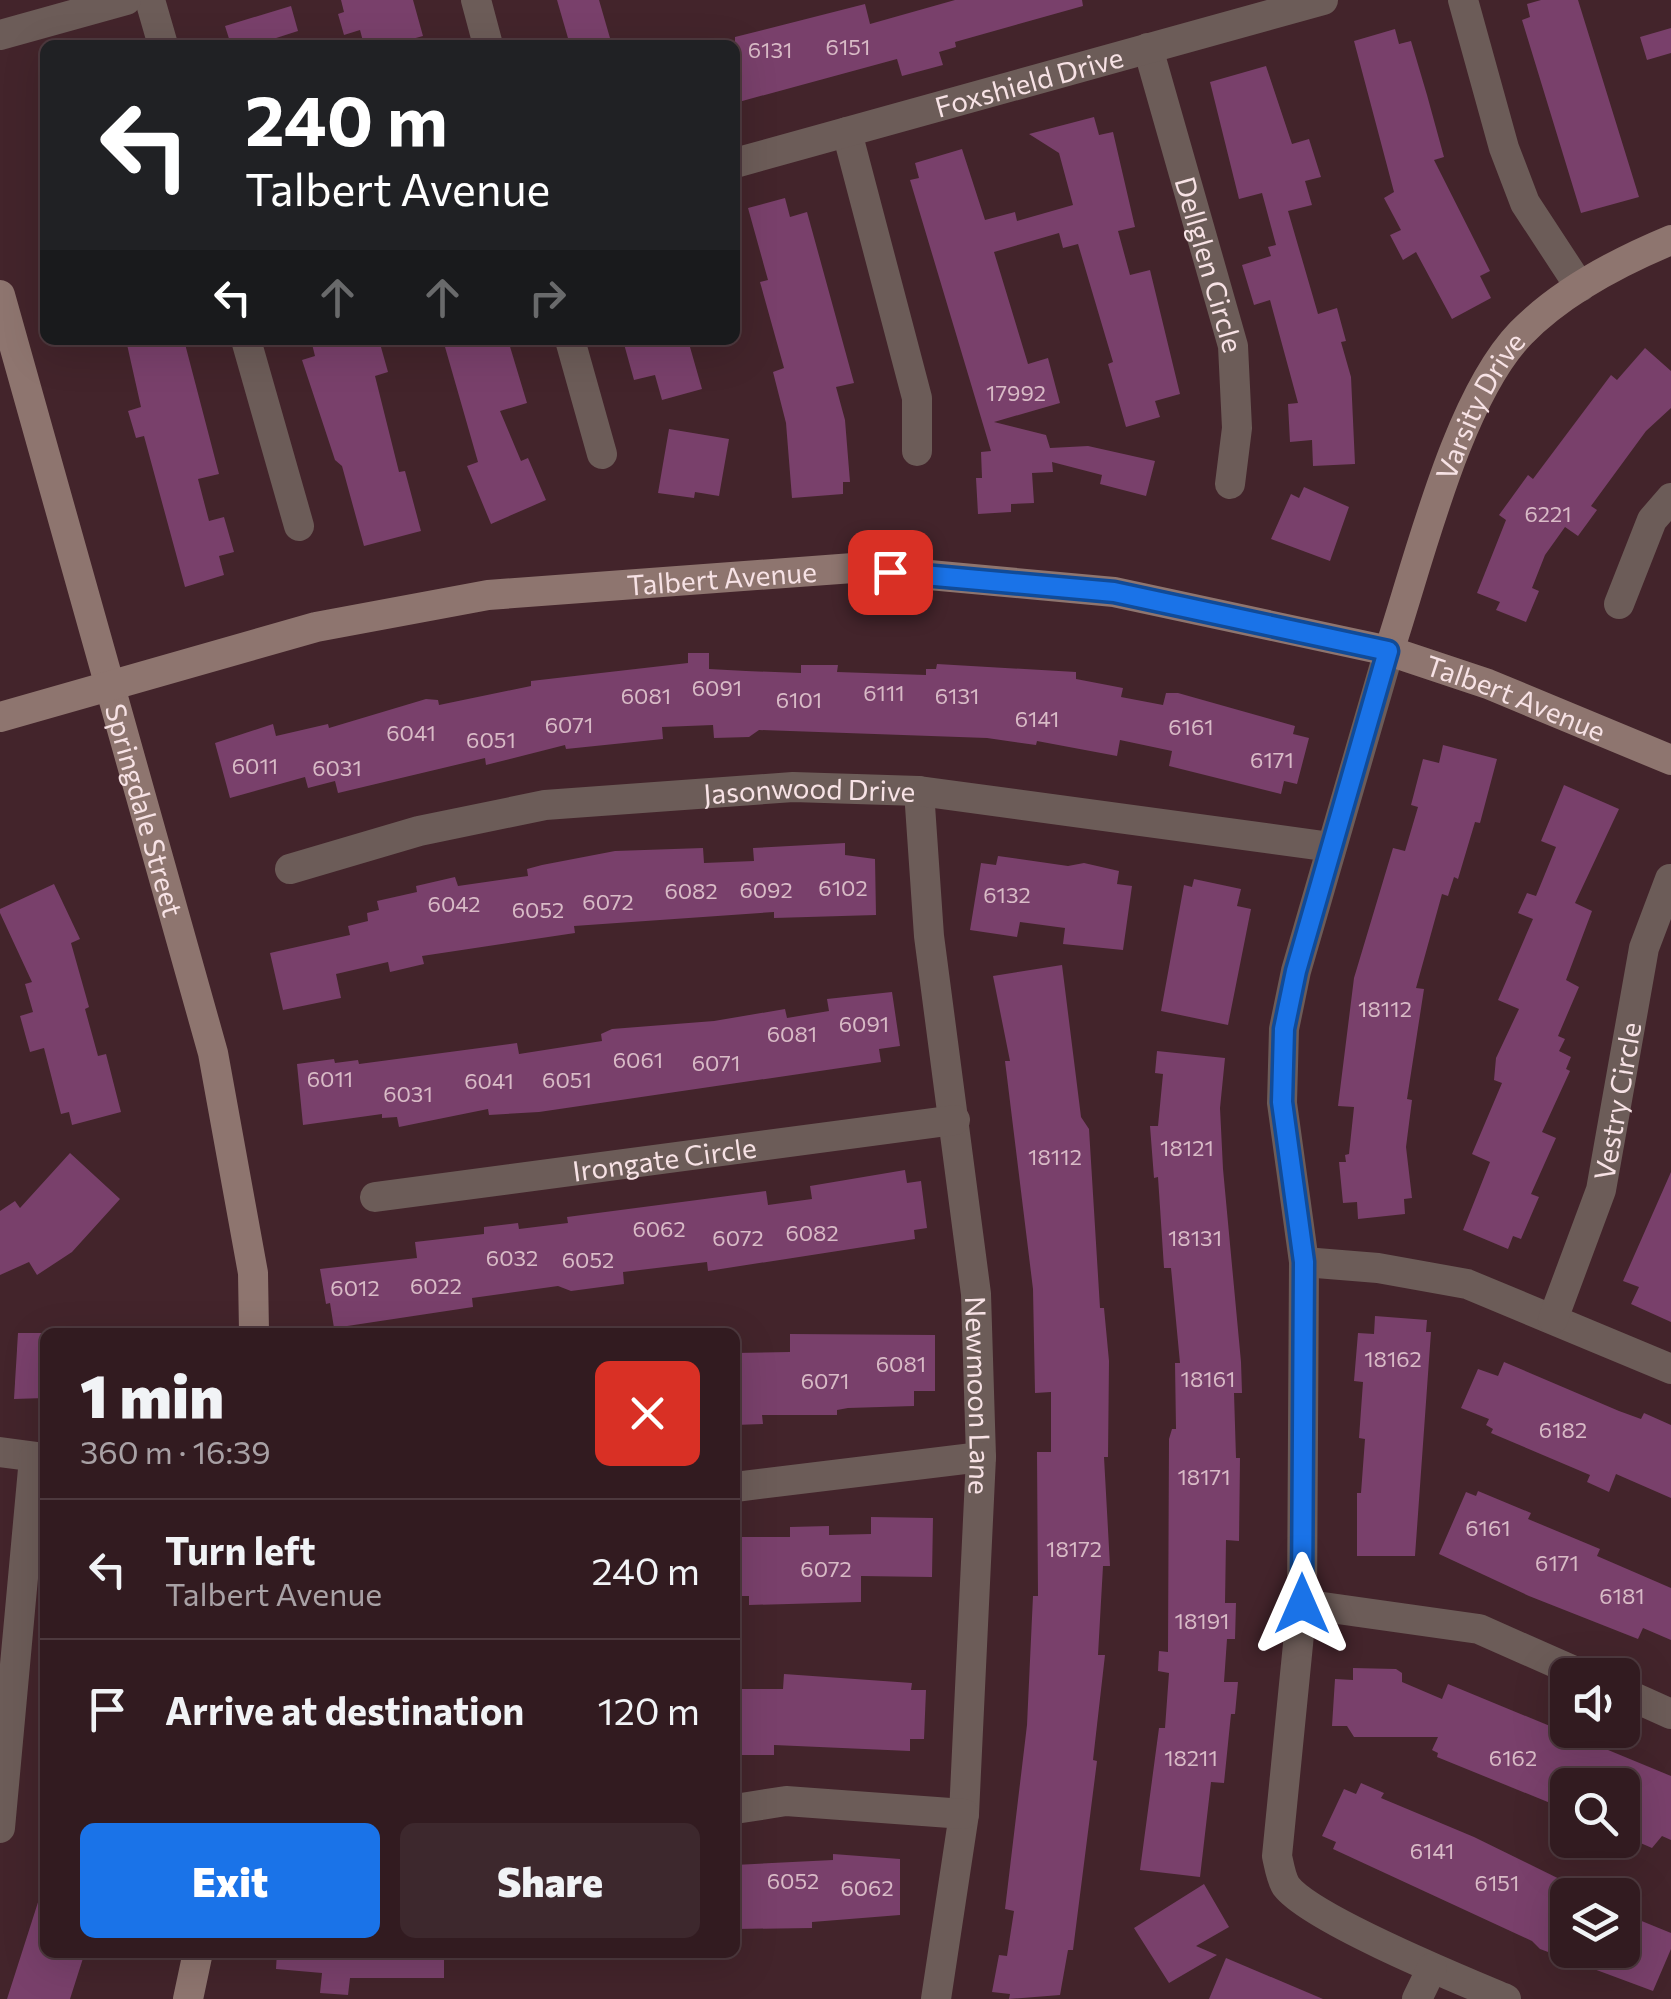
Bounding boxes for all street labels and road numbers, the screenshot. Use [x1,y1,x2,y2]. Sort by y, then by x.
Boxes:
street label: Foxshield Drive [931,39,1127,124]
street label: Dellglen Circle [1169,173,1251,356]
street label: Varsity Drive [1428,325,1531,484]
street label: Talbert Avenue [626,554,818,602]
street label: Talbert Avenue [1422,648,1611,748]
street label: Springdale Street [99,700,191,920]
street label: Jasonwood Drive [702,770,916,810]
street label: Vestry Circle [1586,1019,1648,1183]
street label: Irongate Circle [570,1130,759,1188]
street label: Newmoon Lane [959,1296,998,1496]

